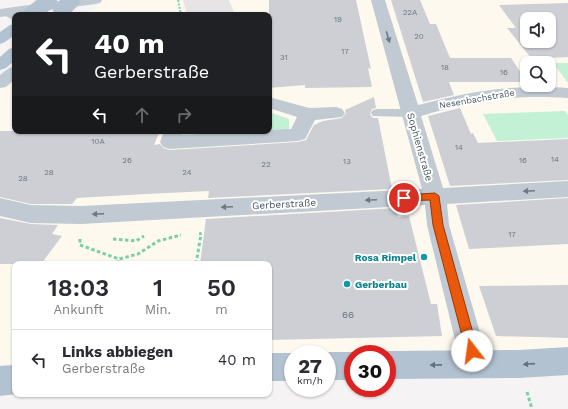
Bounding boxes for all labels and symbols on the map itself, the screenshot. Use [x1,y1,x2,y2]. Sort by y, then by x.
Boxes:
house number: 22A [403,8,418,17]
house number: 19 [334,15,342,24]
one-way arrow [386,31,392,44]
house number: 20 [414,32,424,41]
house number: 17 [341,47,349,56]
house number: 31 [280,53,288,62]
house number: 18 [441,63,449,72]
house number: 16 [500,68,508,77]
street label: Nesenbachstraße [438,87,516,111]
street label: Sophienstraße [405,112,435,183]
house number: 10A [91,137,105,146]
house number: 14 [455,143,463,152]
house number: 14 [551,155,559,164]
house number: 26 [122,156,132,165]
house number: 16 [519,156,527,165]
house number: 13 [343,157,351,166]
house number: 22 [261,160,271,169]
house number: 28 [44,168,54,177]
house number: 24 [182,168,192,177]
house number: 28 [18,174,28,183]
pin [387,181,421,215]
one-way arrow [523,188,535,195]
one-way arrow [365,196,377,203]
street label: Gerberstraße [252,197,316,211]
one-way arrow [221,204,234,211]
one-way arrow [92,211,104,218]
house number: 17 [508,230,516,239]
place label: Rosa Rimpel [355,252,417,263]
marker: Rosa Rimpel [419,252,429,262]
marker: Gerberbau [342,279,352,289]
place label: Gerberbau [355,279,407,290]
house number: 66 [342,309,354,320]
position arrow [451,330,493,372]
speed limit sign: 30 [344,345,396,397]
one-way arrow [523,360,535,367]
one-way arrow [429,362,442,368]

